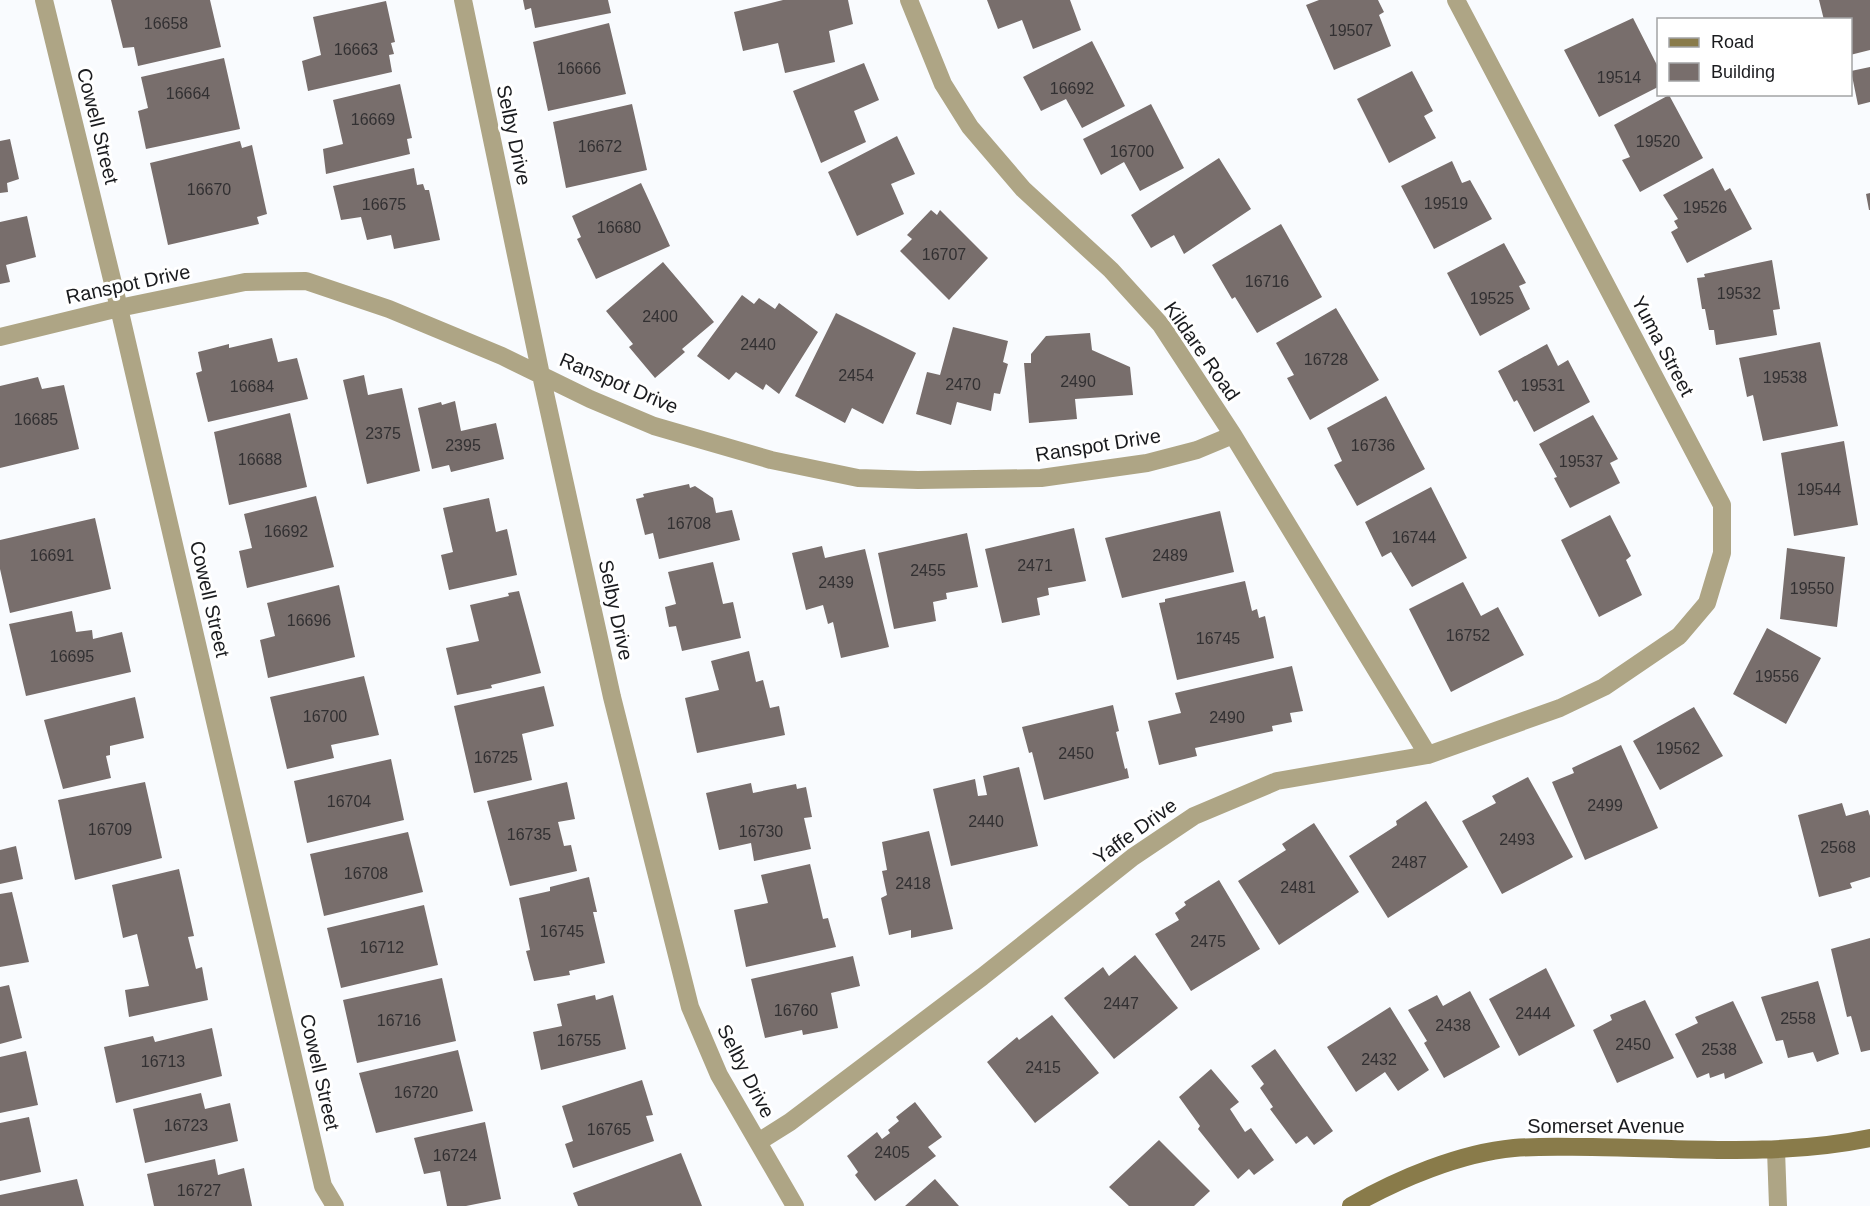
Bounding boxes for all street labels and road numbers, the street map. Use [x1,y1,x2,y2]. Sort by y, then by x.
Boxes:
street label: Cowell Street [73,66,123,187]
street label: Selby Drive [493,83,535,187]
street label: Ranspot Drive [64,260,192,308]
street label: Yuma Street [1627,292,1699,400]
street label: Kildare Road [1160,297,1244,405]
street label: Ranspot Drive [556,348,682,418]
street label: Ranspot Drive [1034,424,1162,466]
street label: Cowell Street [186,539,234,660]
street label: Selby Drive [595,558,637,662]
street label: Yaffe Drive [1089,794,1181,868]
street label: Cowell Street [296,1012,344,1133]
street label: Selby Drive [713,1020,779,1122]
street label: Somerset Avenue [1527,1115,1685,1137]

